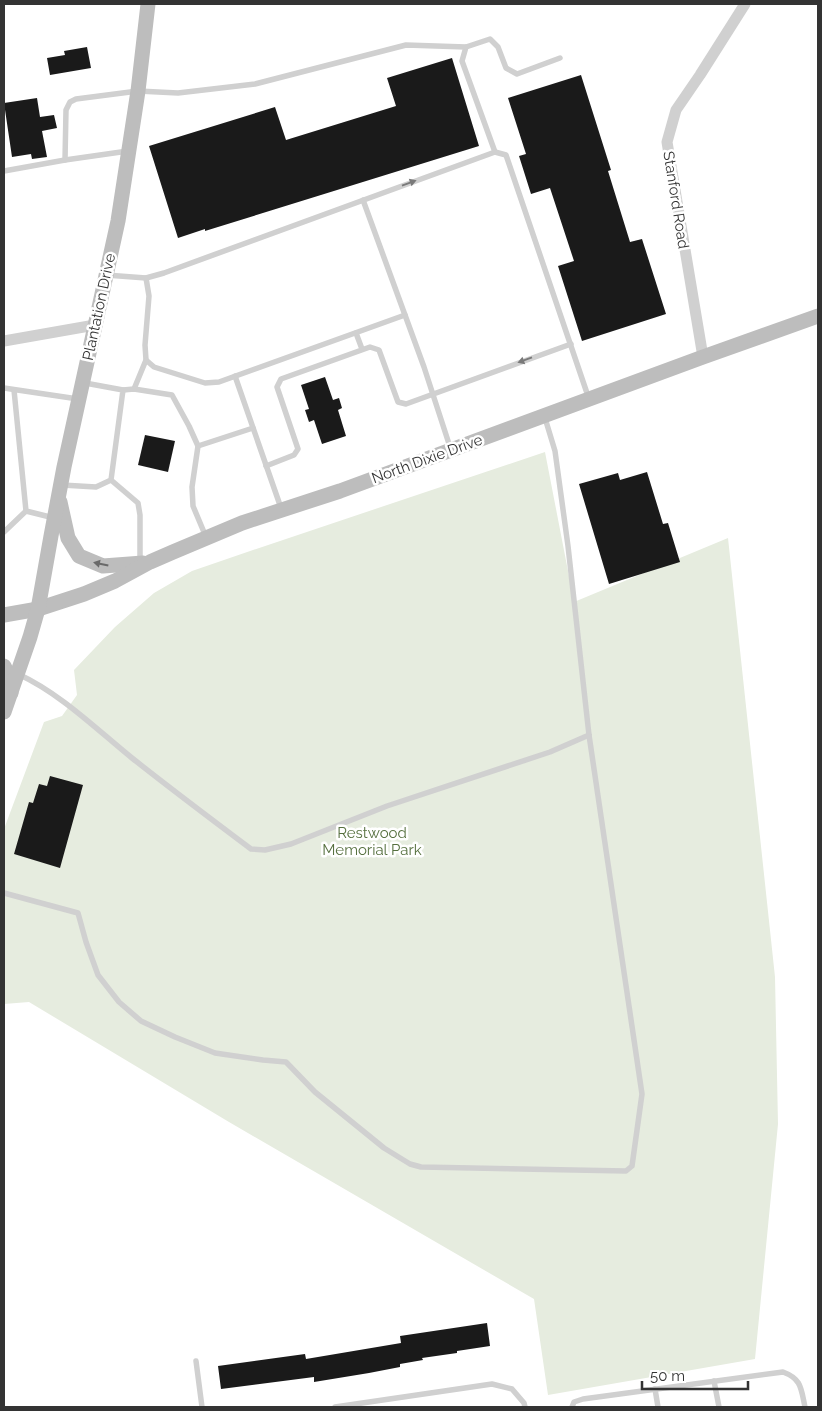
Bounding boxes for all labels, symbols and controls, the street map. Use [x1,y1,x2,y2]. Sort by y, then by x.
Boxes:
street label: Stanford Road [659,150,693,250]
one-way arrow [402,179,417,187]
street label: Plantation Drive [79,252,119,362]
one-way arrow [518,357,533,365]
street label: North Dixie Drive [369,431,485,487]
one-way arrow [93,559,109,567]
park label: Restwood Memorial Park [322,824,422,859]
scale bar [642,1358,748,1390]
text: 50 m [650,1367,685,1385]

